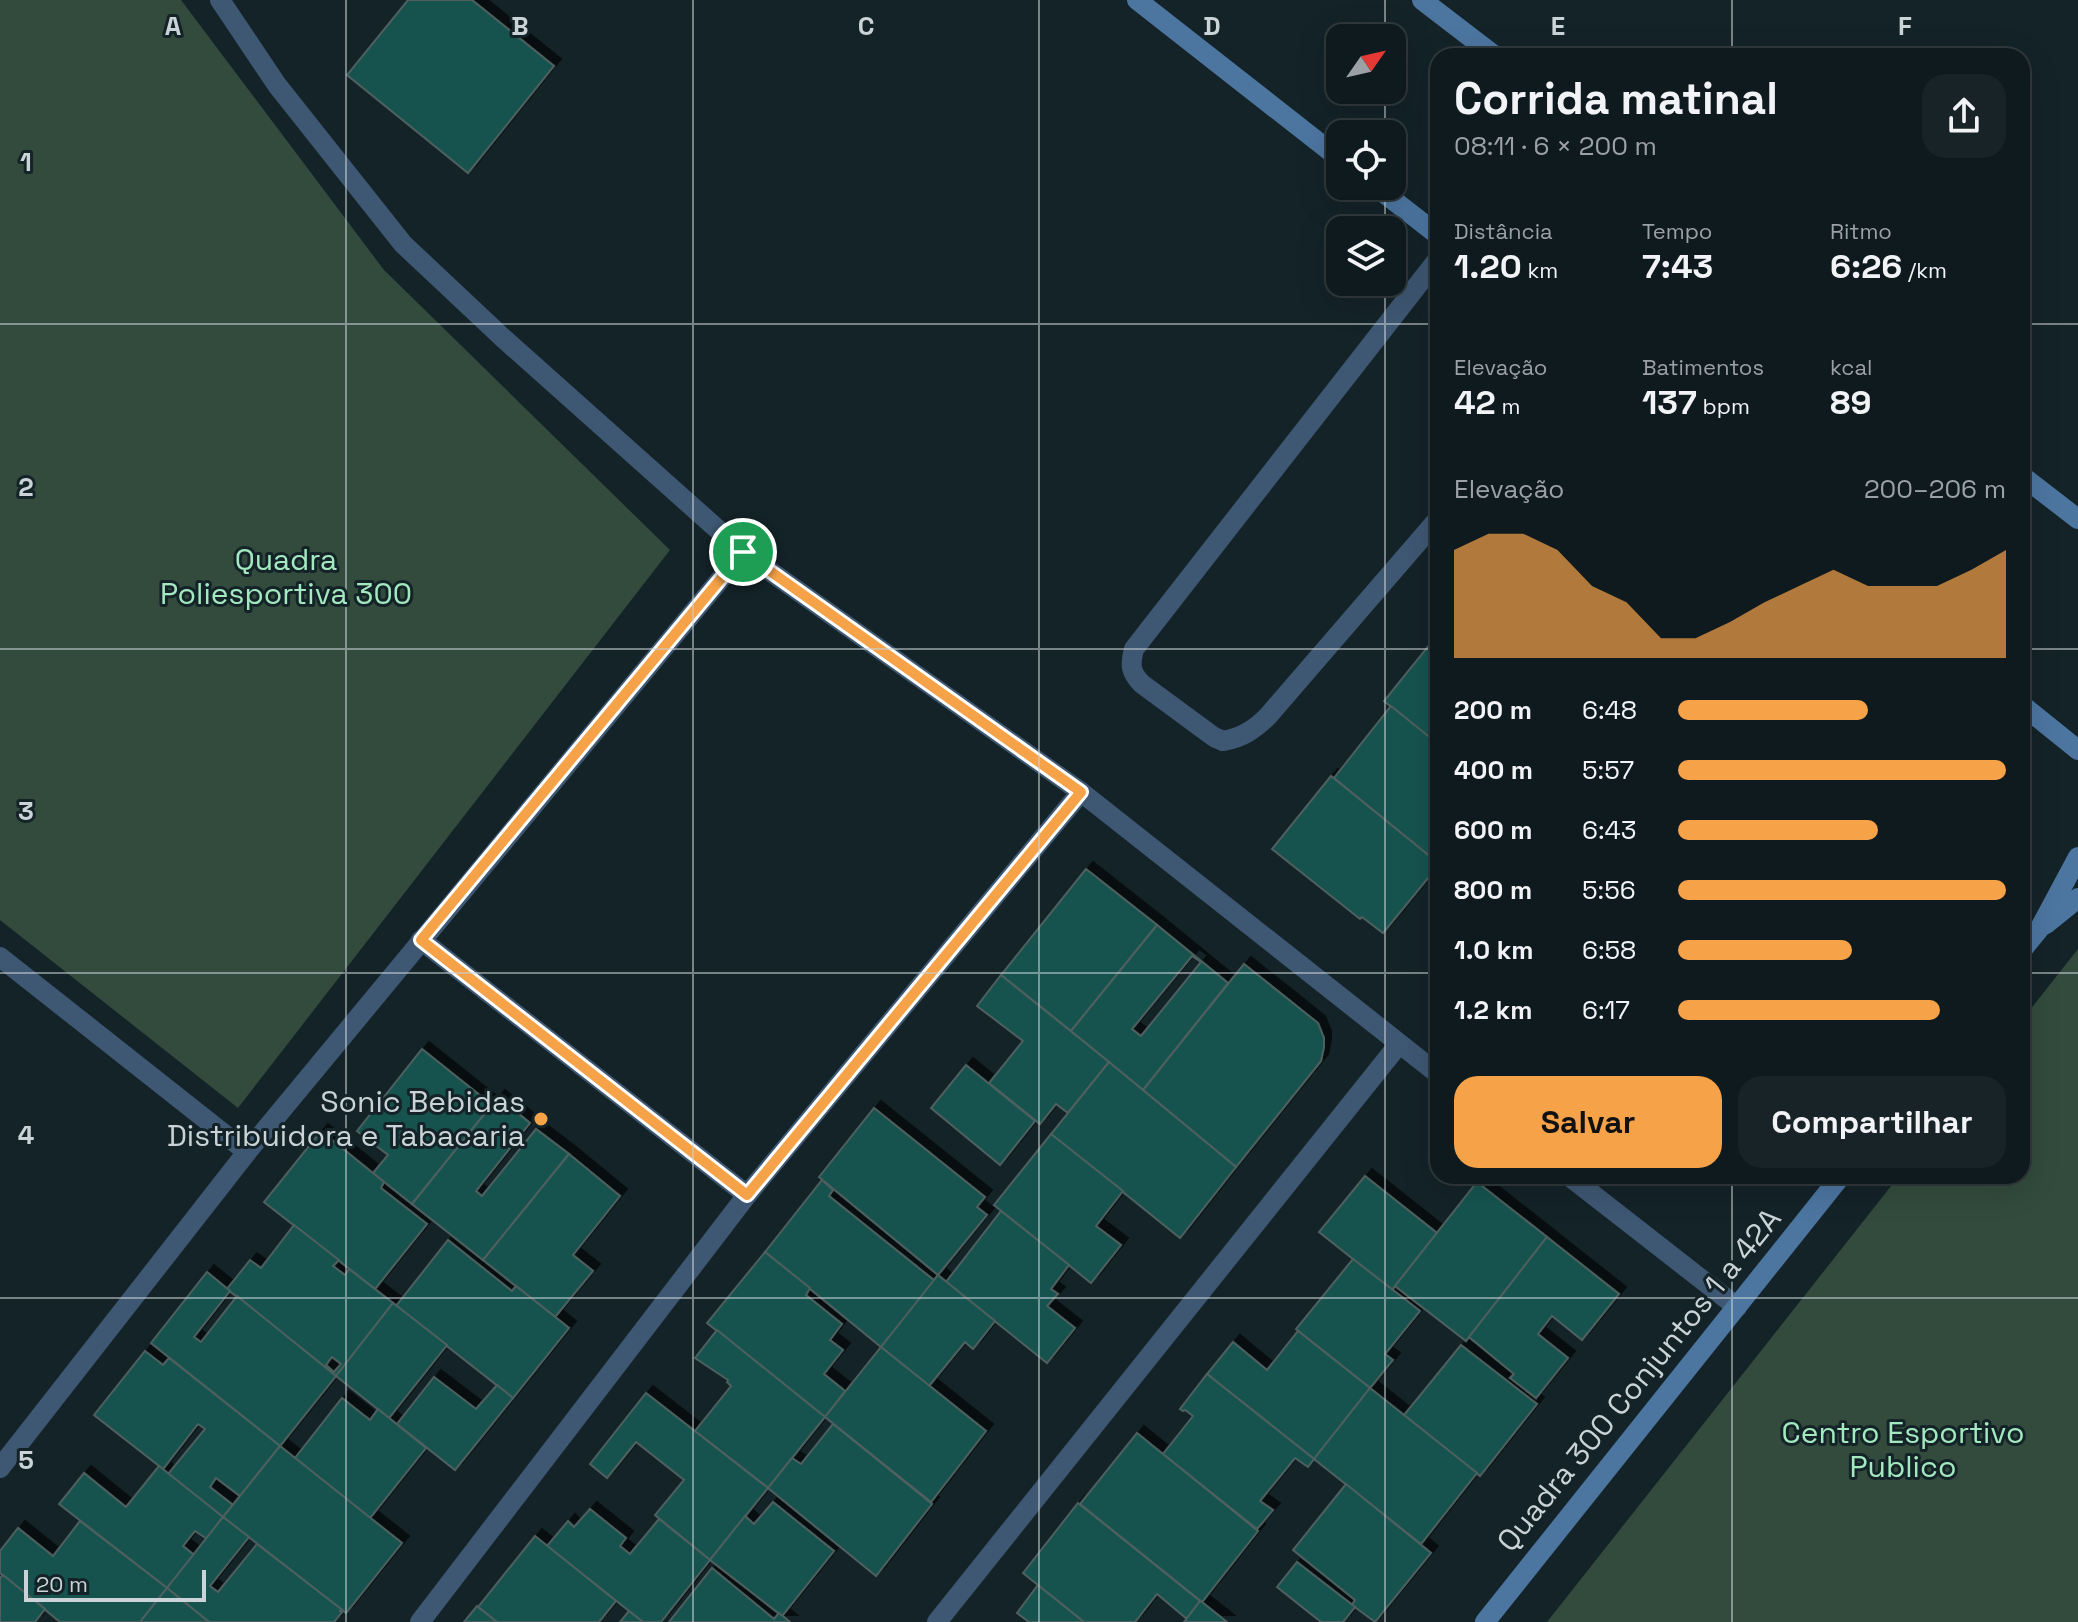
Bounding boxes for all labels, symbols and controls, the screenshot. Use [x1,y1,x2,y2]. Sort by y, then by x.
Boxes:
text: A [165,9,182,43]
text: B [511,9,529,43]
text: C [858,9,874,43]
text: D [1203,9,1221,43]
text: E [1551,9,1565,43]
text: F [1898,9,1912,43]
north arrow [1326,24,1406,104]
map controls [1326,24,1406,296]
text: Corrida matinal [1454,71,1778,127]
button: share [1922,74,2006,158]
button: locate [1326,120,1406,200]
text: 08:11 · 6 × 200 m [1454,129,1657,163]
text: 1 [20,145,32,179]
button: layers [1326,216,1406,296]
text: Distância [1454,217,1553,245]
text: Tempo [1642,217,1712,245]
text: Ritmo [1830,217,1892,245]
text: 1.20 [1454,245,1522,288]
text: 7:43 [1642,245,1713,288]
text: 6:26 [1830,245,1902,288]
text: km [1522,256,1558,284]
text: /km [1902,256,1947,284]
text: Elevação [1454,353,1547,381]
text: Batimentos [1642,353,1764,381]
text: kcal [1830,353,1872,381]
text: 42 [1454,381,1496,424]
text: 137 [1642,381,1697,424]
text: 89 [1830,381,1871,424]
text: m [1496,392,1520,420]
text: bpm [1697,392,1750,420]
text: 2 [18,470,34,504]
text: Elevação [1454,472,1564,506]
text: 200–206 m [1864,472,2006,506]
pin [709,518,777,586]
icon: arrive [721,530,765,574]
park label: Quadra Poliesportiva 300 [160,540,412,613]
text: 200 m [1454,693,1532,727]
text: 6:48 [1582,693,1637,727]
text: 400 m [1454,753,1533,787]
text: 5:57 [1582,753,1634,787]
text: 3 [18,794,34,828]
text: 600 m [1454,813,1533,847]
text: 6:43 [1582,813,1636,847]
text: 800 m [1454,873,1532,907]
text: 5:56 [1582,873,1636,907]
text: 1.0 km [1454,933,1534,967]
text: 6:58 [1582,933,1636,967]
text: 1.2 km [1454,993,1532,1027]
text: 6:17 [1582,993,1630,1027]
button: Salvar [1454,1076,1722,1168]
button: Compartilhar [1738,1076,2006,1168]
place label: Sonic Bebidas Distribuidora e Tabacaria [167,1082,525,1155]
marker: Sonic Bebidas Distribuidora e Tabacaria [532,1110,550,1128]
text: 4 [18,1118,34,1152]
street label: Quadra 300 Conjuntos 1 a 42A [1488,1200,1789,1559]
park label: Centro Esportivo Publico [1782,1413,2024,1486]
text: 5 [18,1443,34,1477]
scale bar [24,1566,206,1602]
text: 20 m [36,1570,88,1598]

